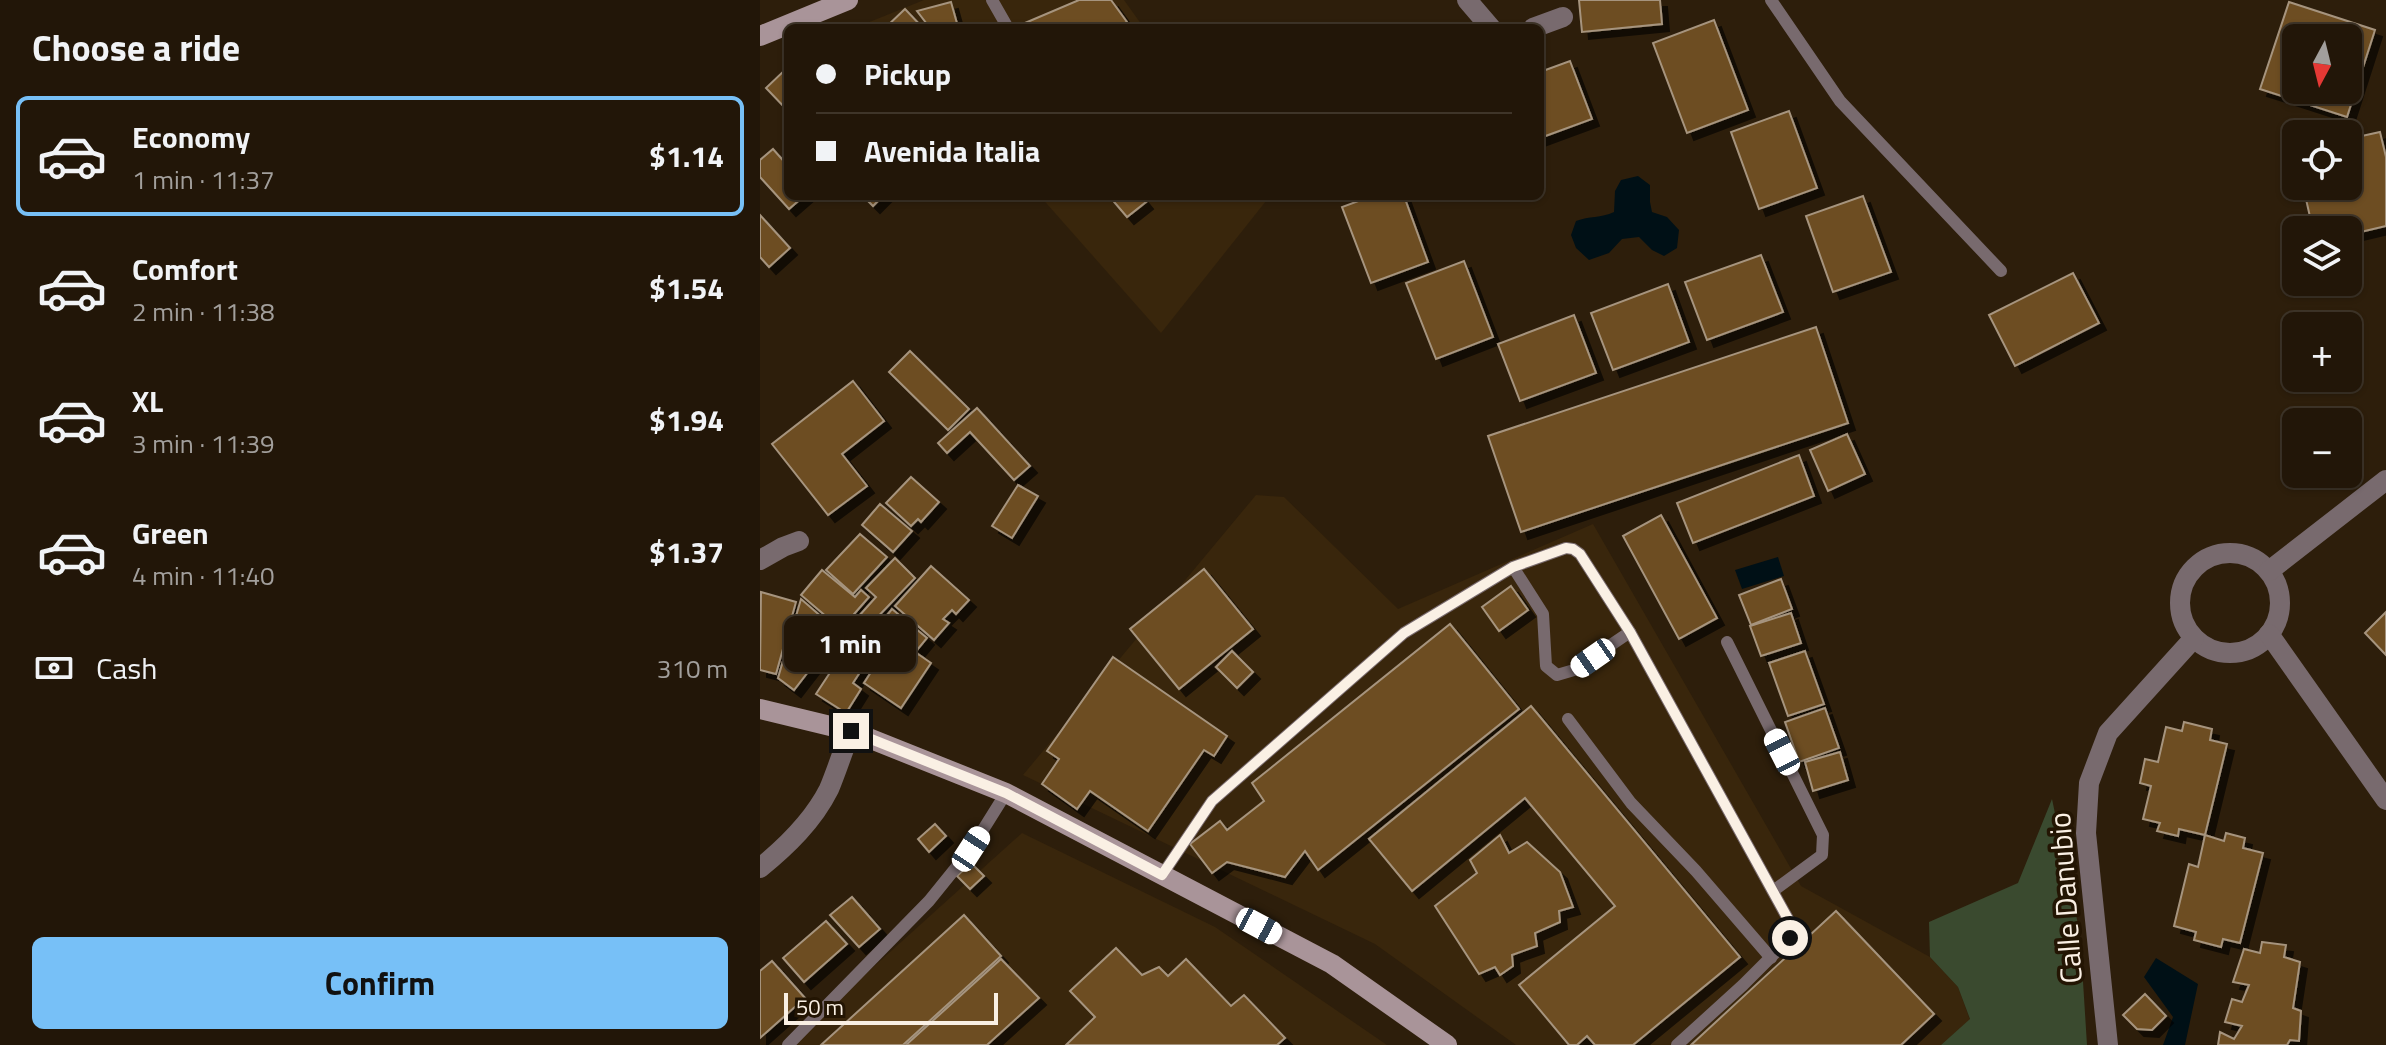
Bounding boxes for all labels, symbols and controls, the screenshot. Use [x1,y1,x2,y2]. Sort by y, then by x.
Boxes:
text: Choose a ride [32,20,240,75]
north arrow [2282,24,2362,104]
map controls [2282,24,2362,488]
text: Pickup [864,51,951,97]
text: Economy [132,114,250,160]
icon: car [36,120,108,192]
button: locate [2282,120,2362,200]
text: Avenida Italia [864,128,1040,174]
text: $1.14 [649,133,724,179]
text: 1 min · 11:37 [132,160,275,199]
button: layers [2282,216,2362,296]
text: Comfort [132,246,238,292]
icon: car [36,252,108,324]
text: $1.54 [649,265,724,311]
text: 2 min · 11:38 [132,292,275,331]
button: + [2282,312,2362,392]
text: XL [132,378,163,424]
icon: car [36,384,108,456]
text: $1.94 [649,397,724,443]
button: − [2282,408,2362,488]
text: 3 min · 11:39 [132,424,275,463]
text: Green [132,510,209,556]
icon: car [36,516,108,588]
text: $1.37 [649,529,724,575]
text: 4 min · 11:40 [132,556,275,595]
callout: 1 min [785,615,917,671]
text: 1 min [818,624,882,663]
car [1566,634,1620,682]
text: Cash [96,645,157,691]
icon: cash [32,646,76,690]
text: 310 m [657,649,728,688]
route end [833,713,869,749]
car [1760,725,1804,779]
street label: Calle Danubio [2036,811,2094,985]
car [948,822,994,876]
car [1232,904,1286,948]
route start [1772,920,1808,956]
button: Confirm [32,937,728,1029]
scale bar [784,989,998,1025]
text: 50 m [796,990,844,1024]

